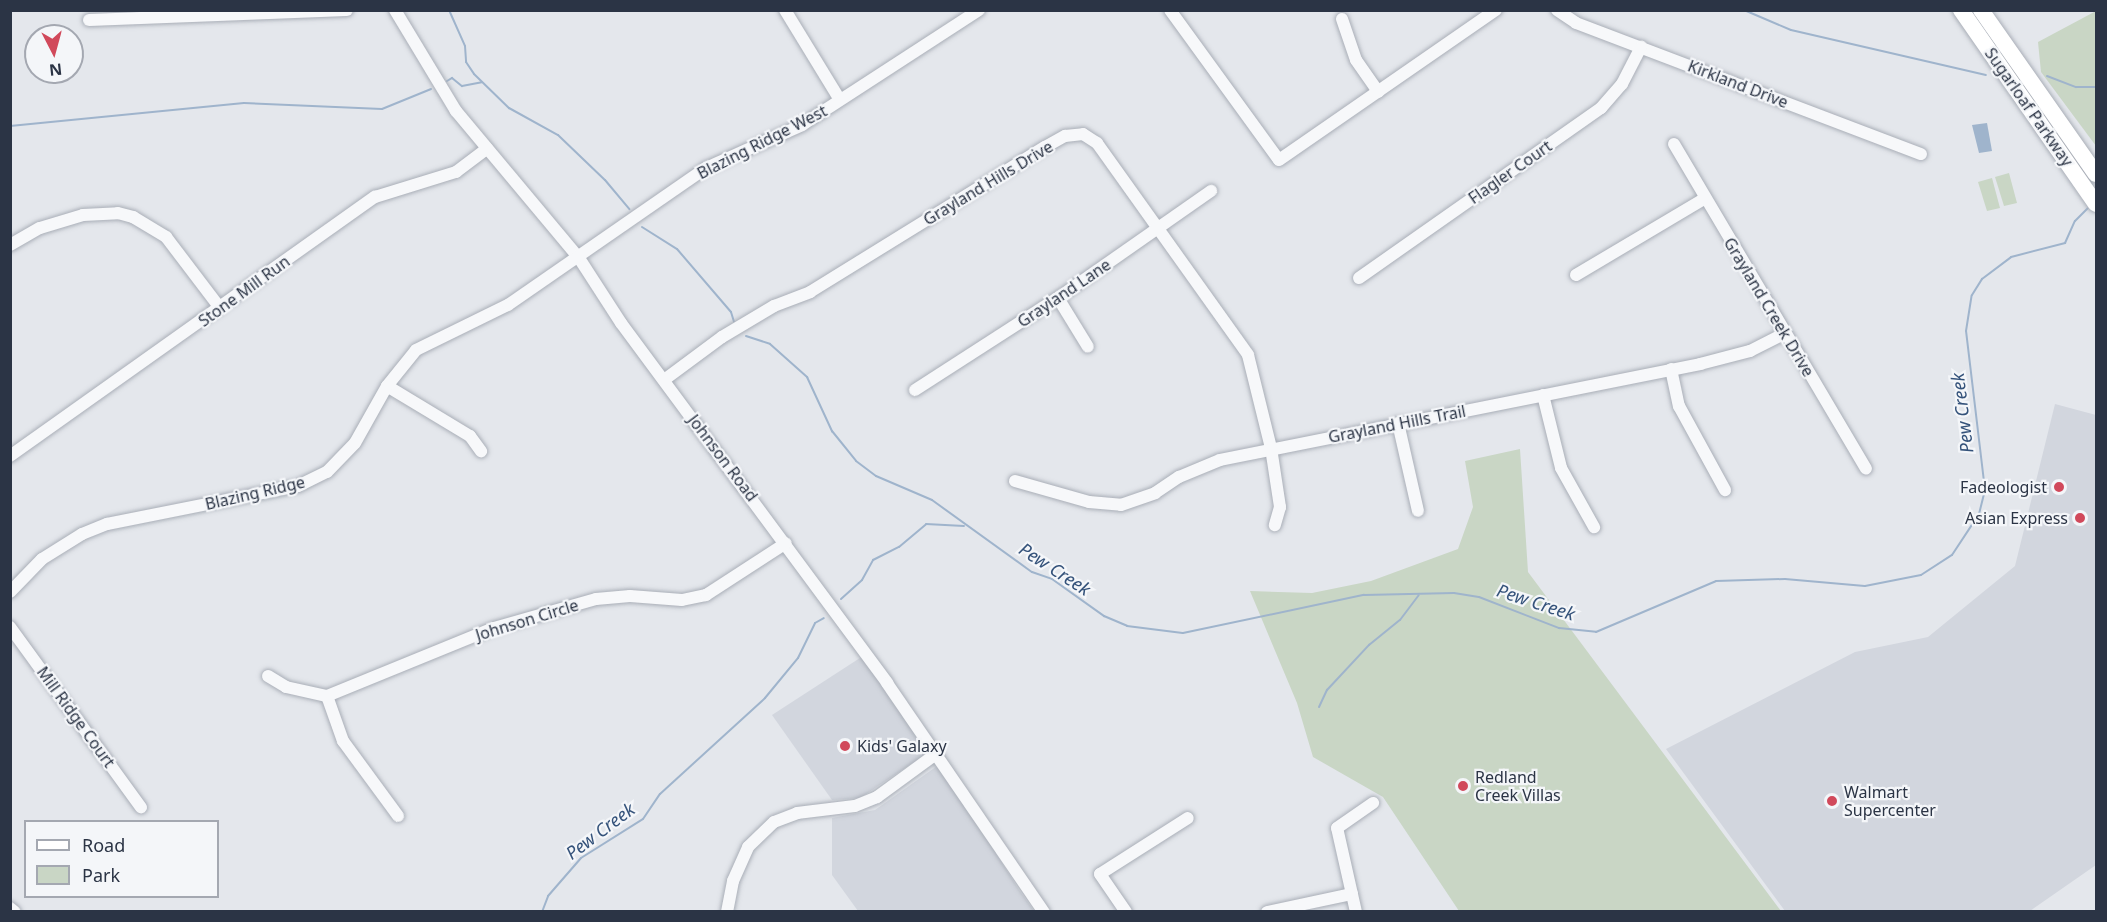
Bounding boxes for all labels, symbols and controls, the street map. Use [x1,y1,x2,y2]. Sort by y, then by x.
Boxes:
north arrow [24,24,84,84]
street label: Sugarloaf Parkway [1981,44,2077,170]
street label: Kirkland Drive [1685,56,1791,112]
text: N [48,58,63,82]
street label: Blazing Ridge West [694,101,830,183]
street label: Flagler Court [1465,136,1555,208]
street label: Grayland Hills Drive [920,137,1056,229]
street label: Grayland Creek Drive [1720,234,1818,380]
street label: Stone Mill Run [195,251,293,331]
street label: Grayland Lane [1014,255,1114,331]
water label: Pew Creek [1946,372,1978,454]
street label: Grayland Hills Trail [1327,401,1467,447]
street label: Johnson Road [684,411,762,505]
street label: Blazing Ridge [203,472,307,514]
place label: Fadeologist [1960,477,2047,497]
marker: Fadeologist [2052,480,2066,494]
place label: Asian Express [1965,508,2068,528]
marker: Asian Express [2073,511,2087,525]
water label: Pew Creek [1015,538,1095,600]
water label: Pew Creek [1494,579,1578,625]
street label: Johnson Circle [473,595,581,645]
street label: Mill Ridge Court [33,663,119,771]
place label: Kids' Galaxy [857,736,947,756]
marker: Kids' Galaxy [838,739,852,753]
place label: Redland Creek Villas [1475,767,1561,805]
marker: Redland Creek Villas [1456,779,1470,793]
place label: Walmart Supercenter [1844,782,1936,820]
marker: Walmart Supercenter [1825,794,1839,808]
water label: Pew Creek [561,798,639,864]
legend [24,820,219,898]
text: Road [82,833,125,857]
text: Park [82,863,120,887]

